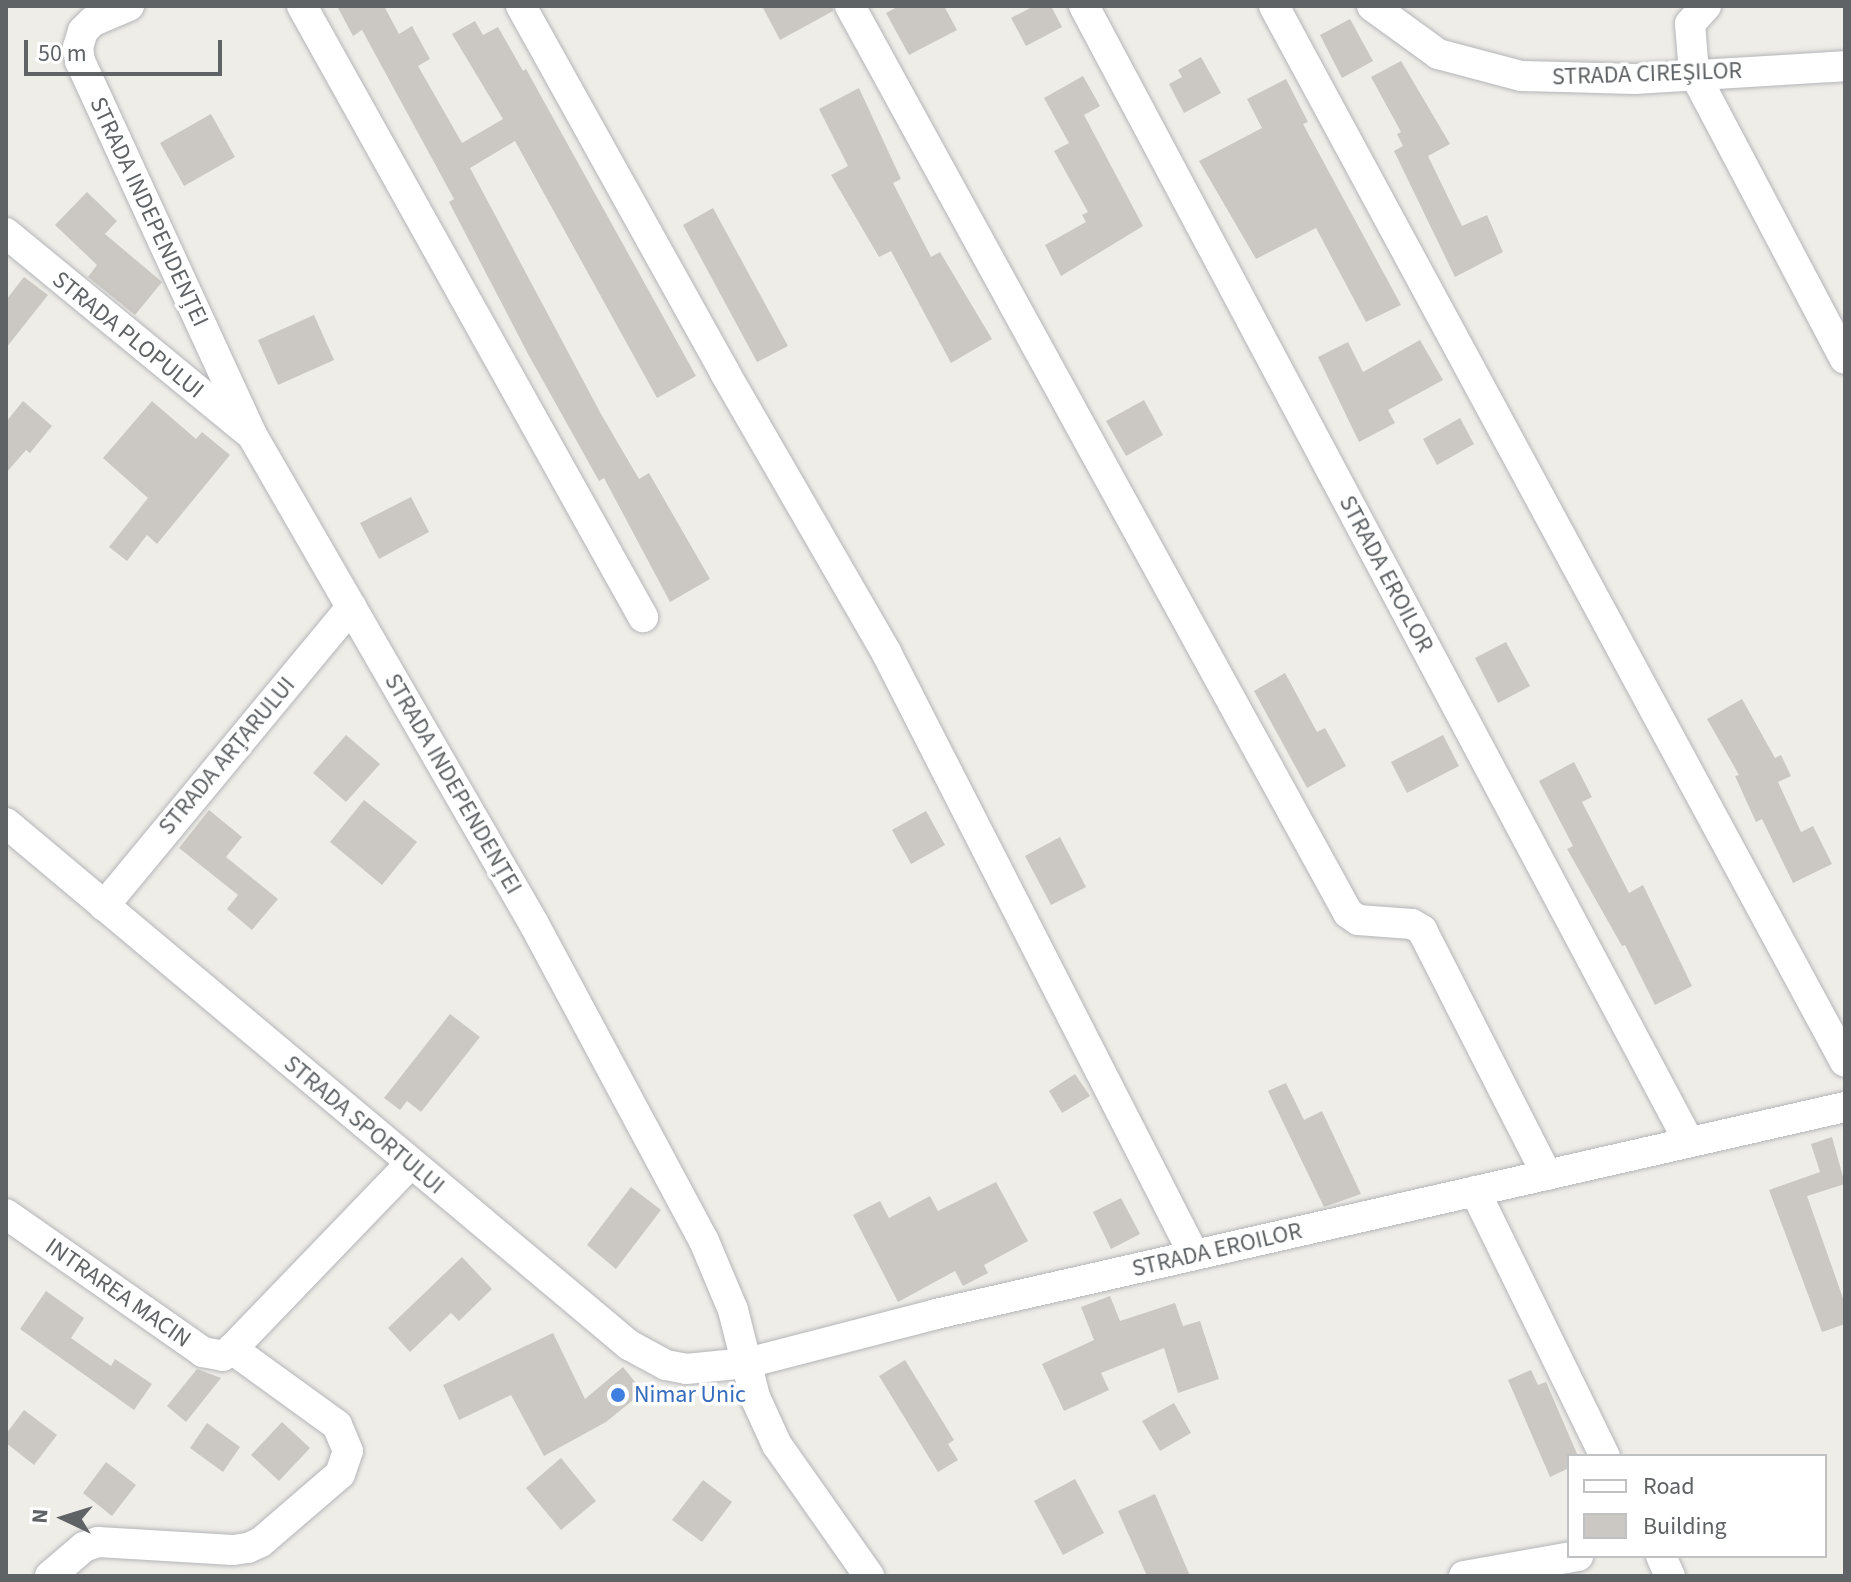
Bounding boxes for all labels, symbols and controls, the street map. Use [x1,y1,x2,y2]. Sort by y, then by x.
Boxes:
scale bar [28,24,226,74]
text: 50 m [38,36,87,71]
street label: STRADA CIREȘILOR [1551,56,1743,92]
street label: STRADA INDEPENDENȚEI [83,93,215,331]
street label: STRADA PLOPULUI [46,265,210,405]
street label: STRADA EROILOR [1333,491,1439,657]
street label: STRADA INDEPENDENȚEI [378,669,528,899]
street label: STRADA ARȚARULUI [153,671,301,841]
street label: STRADA SPORTULUI [278,1049,450,1201]
street label: STRADA EROILOR [1129,1216,1305,1284]
street label: INTRAREA MACIN [40,1232,196,1354]
place label: Nimar Unic [634,1381,746,1409]
marker: Nimar Unic [609,1386,627,1404]
legend [1567,1454,1827,1558]
text: Road [1643,1469,1695,1504]
north arrow [24,1478,104,1558]
text: N [24,1508,57,1525]
text: Building [1643,1509,1727,1544]

